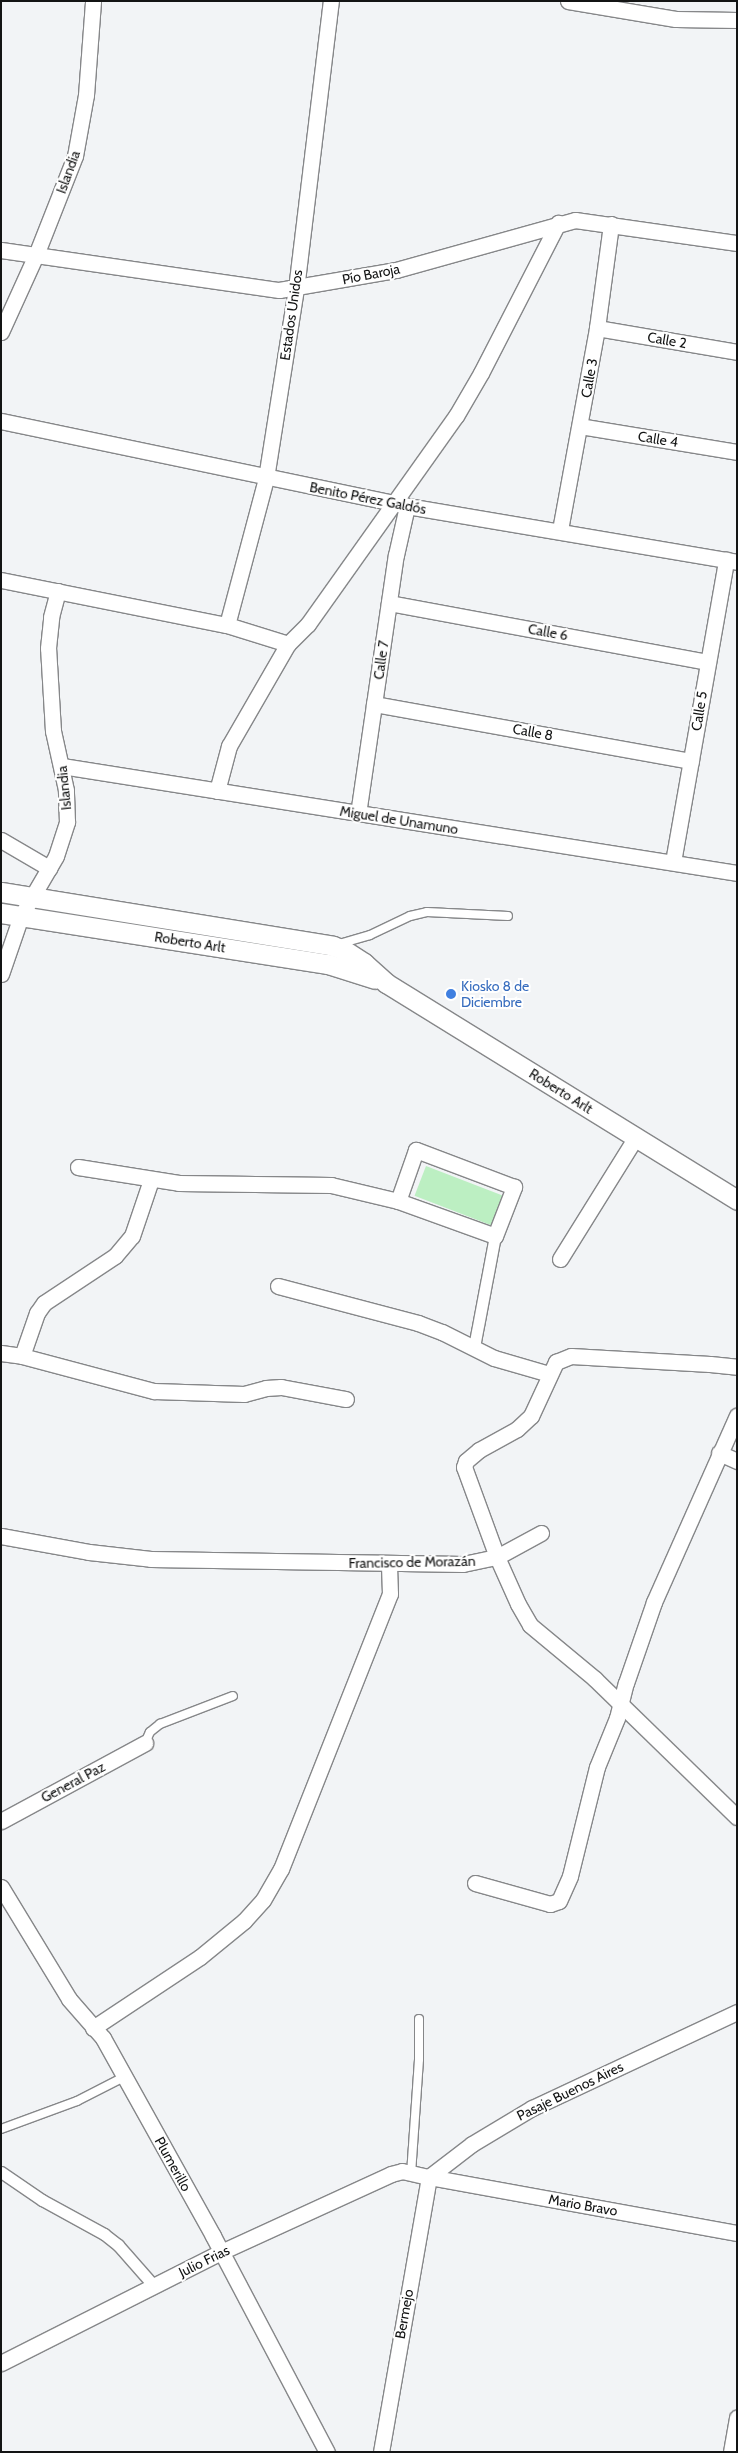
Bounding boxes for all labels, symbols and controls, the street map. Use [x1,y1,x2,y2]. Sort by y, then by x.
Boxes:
street label: Islandia [52,148,84,196]
street label: Pío Baroja [341,260,401,288]
street label: Estados Unidos [276,269,306,361]
street label: Calle 2 [646,328,688,352]
street label: Calle 3 [577,357,601,399]
street label: Calle 4 [637,428,679,450]
street label: Benito Pérez Galdós [308,478,428,518]
street label: Calle 6 [527,620,569,644]
street label: Calle 7 [370,639,392,681]
street label: Calle 5 [688,690,710,732]
street label: Calle 8 [512,720,554,744]
street label: Islandia [53,765,75,811]
street label: Miguel de Unamuno [339,802,459,838]
street label: Roberto Arlt [153,928,227,956]
place label: Kiosko 8 de Diciembre [461,978,529,1010]
marker: Kiosko 8 de Diciembre [445,988,457,1000]
street label: Roberto Arlt [526,1065,596,1117]
street label: Francisco de Morazán [348,1552,476,1572]
street label: General Paz [38,1758,108,1806]
street label: Pasaje Buenos Aires [514,2058,626,2124]
street label: Plumerillo [151,2134,195,2194]
street label: Mario Bravo [547,2191,619,2219]
street label: Julio Frias [176,2242,232,2280]
street label: Bermejo [391,2288,417,2340]

